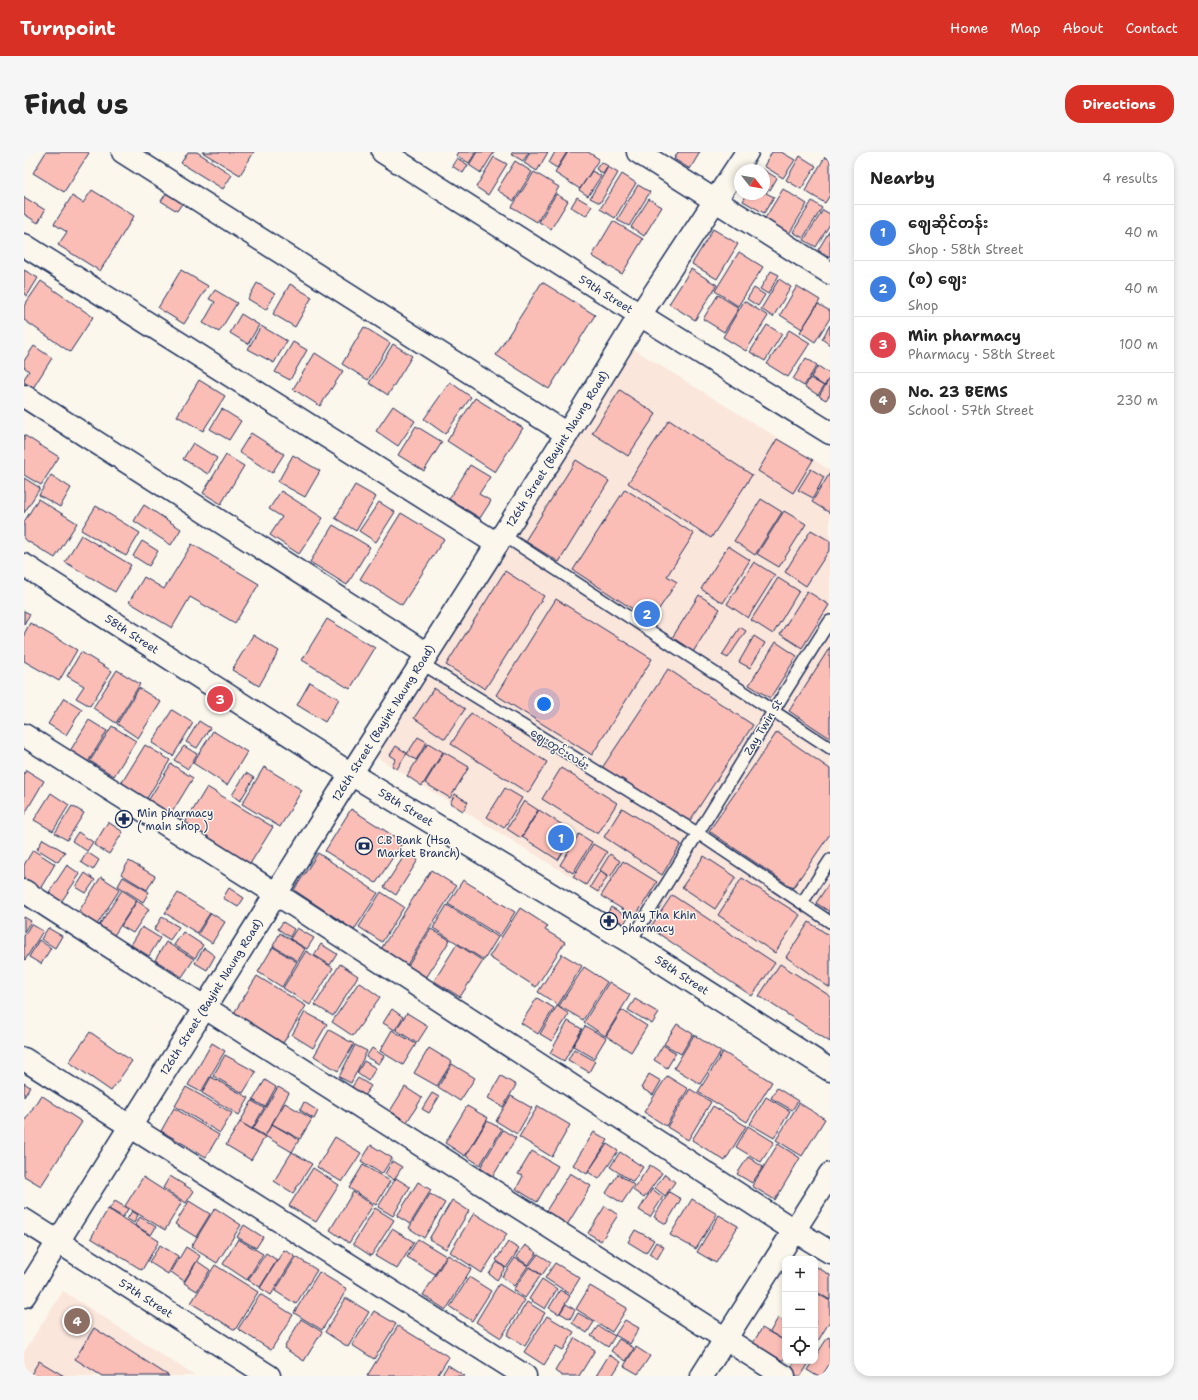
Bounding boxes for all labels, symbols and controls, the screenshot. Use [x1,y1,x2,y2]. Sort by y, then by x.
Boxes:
text: Turnpoint [20,16,116,41]
text: Home [950,19,989,37]
text: Map [1011,19,1041,37]
text: About [1063,19,1104,37]
text: Contact [1126,19,1178,37]
text: Find us [24,85,129,123]
button: Directions [1065,85,1174,123]
north arrow [734,164,770,200]
text: Nearby [870,167,935,189]
text: 4 results [1102,170,1158,187]
text: ဈေဆိုင်တန်း [908,213,989,233]
text: 1 [880,224,886,241]
text: 40 m [1124,224,1158,241]
text: Shop · 58th Street [908,241,1024,258]
text: (စ) ဈေး [908,269,967,289]
street label: 59th Street [576,272,636,317]
text: 2 [878,280,888,297]
text: 40 m [1124,280,1158,297]
text: Shop [908,297,938,314]
text: Min pharmacy [908,326,1021,346]
text: 3 [878,336,888,353]
text: 100 m [1119,336,1158,353]
text: Pharmacy · 58th Street [908,346,1055,363]
street label: 126th Street (Bayint Naung Road) [503,368,612,530]
text: No. 23 BEMS [908,382,1008,402]
text: 4 [878,392,888,409]
text: 230 m [1116,392,1158,409]
text: School · 57th Street [908,402,1034,419]
pin: 2 [634,599,660,629]
street label: 58th Street [102,611,162,658]
street label: 126th Street (Bayint Naung Road) [329,642,438,804]
pin: 3 [207,684,233,714]
your location [534,694,554,714]
street label: Zay Twin St [741,696,786,758]
street label: ဈေးတွင်းလမ်း [527,725,592,775]
street label: 58th Street [375,785,436,830]
place label: Min pharmacy ( main shop ) [137,806,213,834]
pharmacy icon: Min pharmacy ( main shop ) [114,809,134,829]
pin: 1 [548,823,574,853]
place label: C.B Bank (Hsa Market Branch) [377,833,460,861]
bank icon: C.B Bank (Hsa Market Branch) [354,836,374,856]
place label: May Tha Khin pharmacy [622,908,697,936]
pharmacy icon: May Tha Khin pharmacy [599,911,619,931]
street label: 126th Street (Bayint Naung Road) [157,916,266,1078]
street label: 58th Street [652,952,712,999]
map controls [782,1256,818,1364]
button: + [782,1256,818,1292]
street label: 57th Street [116,1275,176,1322]
button: − [782,1292,818,1328]
pin: 4 [64,1306,90,1336]
button: locate [782,1328,818,1364]

